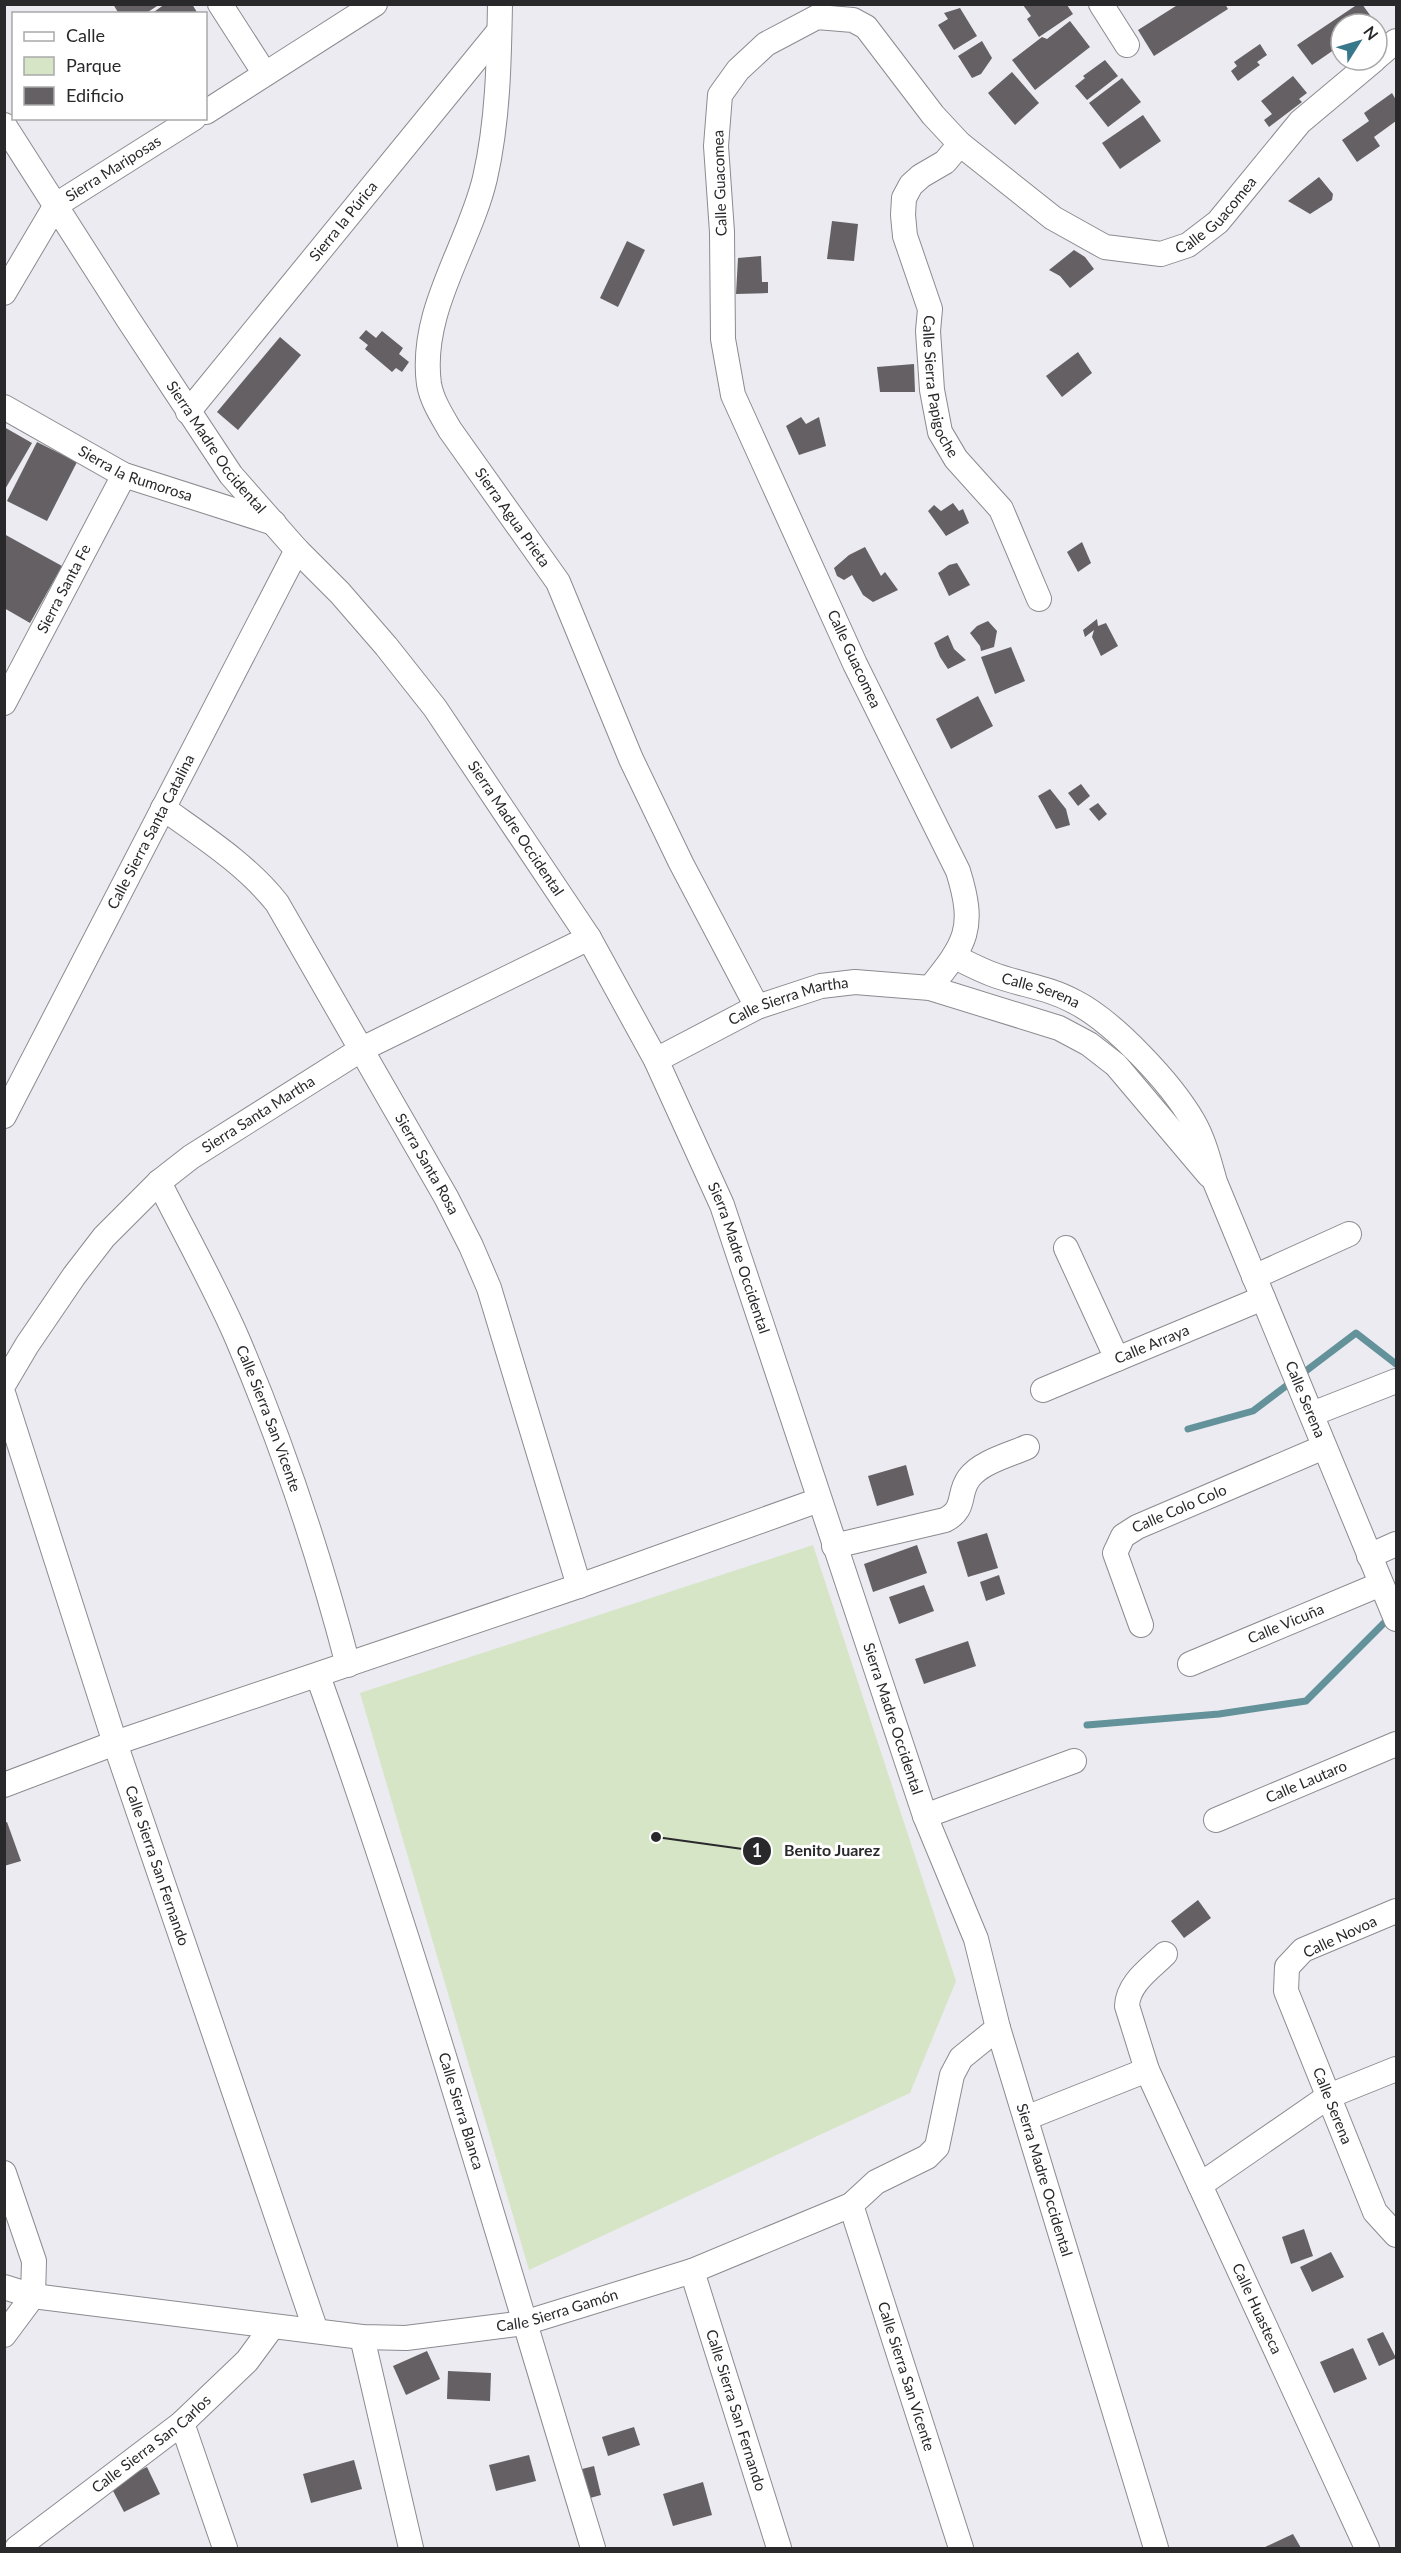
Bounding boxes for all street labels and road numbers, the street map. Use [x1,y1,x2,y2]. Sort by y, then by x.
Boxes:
street label: Calle Guacomea [708,130,730,236]
street label: Sierra Mariposas [62,131,164,205]
street label: Calle Guacomea [1173,172,1260,257]
street label: Sierra la Púrica [305,177,381,264]
street label: Calle Sierra Papigoche [920,315,963,461]
street label: Sierra Madre Occidental [163,377,270,517]
street label: Sierra la Rumorosa [76,441,195,504]
street label: Sierra Agua Prieta [472,464,554,570]
street label: Sierra Santa Fe [32,541,94,636]
street label: Calle Guacomea [824,607,886,711]
street label: Calle Sierra Santa Catalina [103,751,198,912]
street label: Sierra Madre Occidental [465,757,568,899]
street label: Calle Serena [1000,968,1083,1011]
street label: Calle Sierra Martha [725,973,849,1029]
street label: Sierra Santa Martha [198,1071,318,1156]
street label: Sierra Santa Rosa [392,1110,463,1217]
street label: Sierra Madre Occidental [705,1179,774,1336]
street label: Calle Arraya [1111,1320,1191,1367]
street label: Calle Sierra San Vicente [233,1342,305,1494]
street label: Calle Serena [1282,1358,1330,1440]
street label: Calle Colo Colo [1129,1480,1229,1536]
street label: Calle Vicuña [1245,1599,1326,1647]
street label: Sierra Madre Occidental [860,1640,927,1797]
street label: Calle Lautaro [1263,1756,1349,1806]
street label: Calle Sierra San Fernando [122,1783,194,1948]
street label: Calle Novoa [1300,1911,1379,1961]
street label: Calle Sierra Blanca [435,2050,488,2172]
street label: Calle Serena [1310,2064,1357,2147]
street label: Sierra Madre Occidental [1013,2101,1077,2258]
street label: Calle Huasteca [1229,2260,1286,2357]
street label: Calle Sierra Gamón [495,2284,620,2334]
street label: Calle Sierra San Vicente [875,2299,939,2453]
street label: Calle Sierra San Fernando [703,2327,770,2493]
street label: Calle Sierra San Carlos [88,2390,214,2496]

